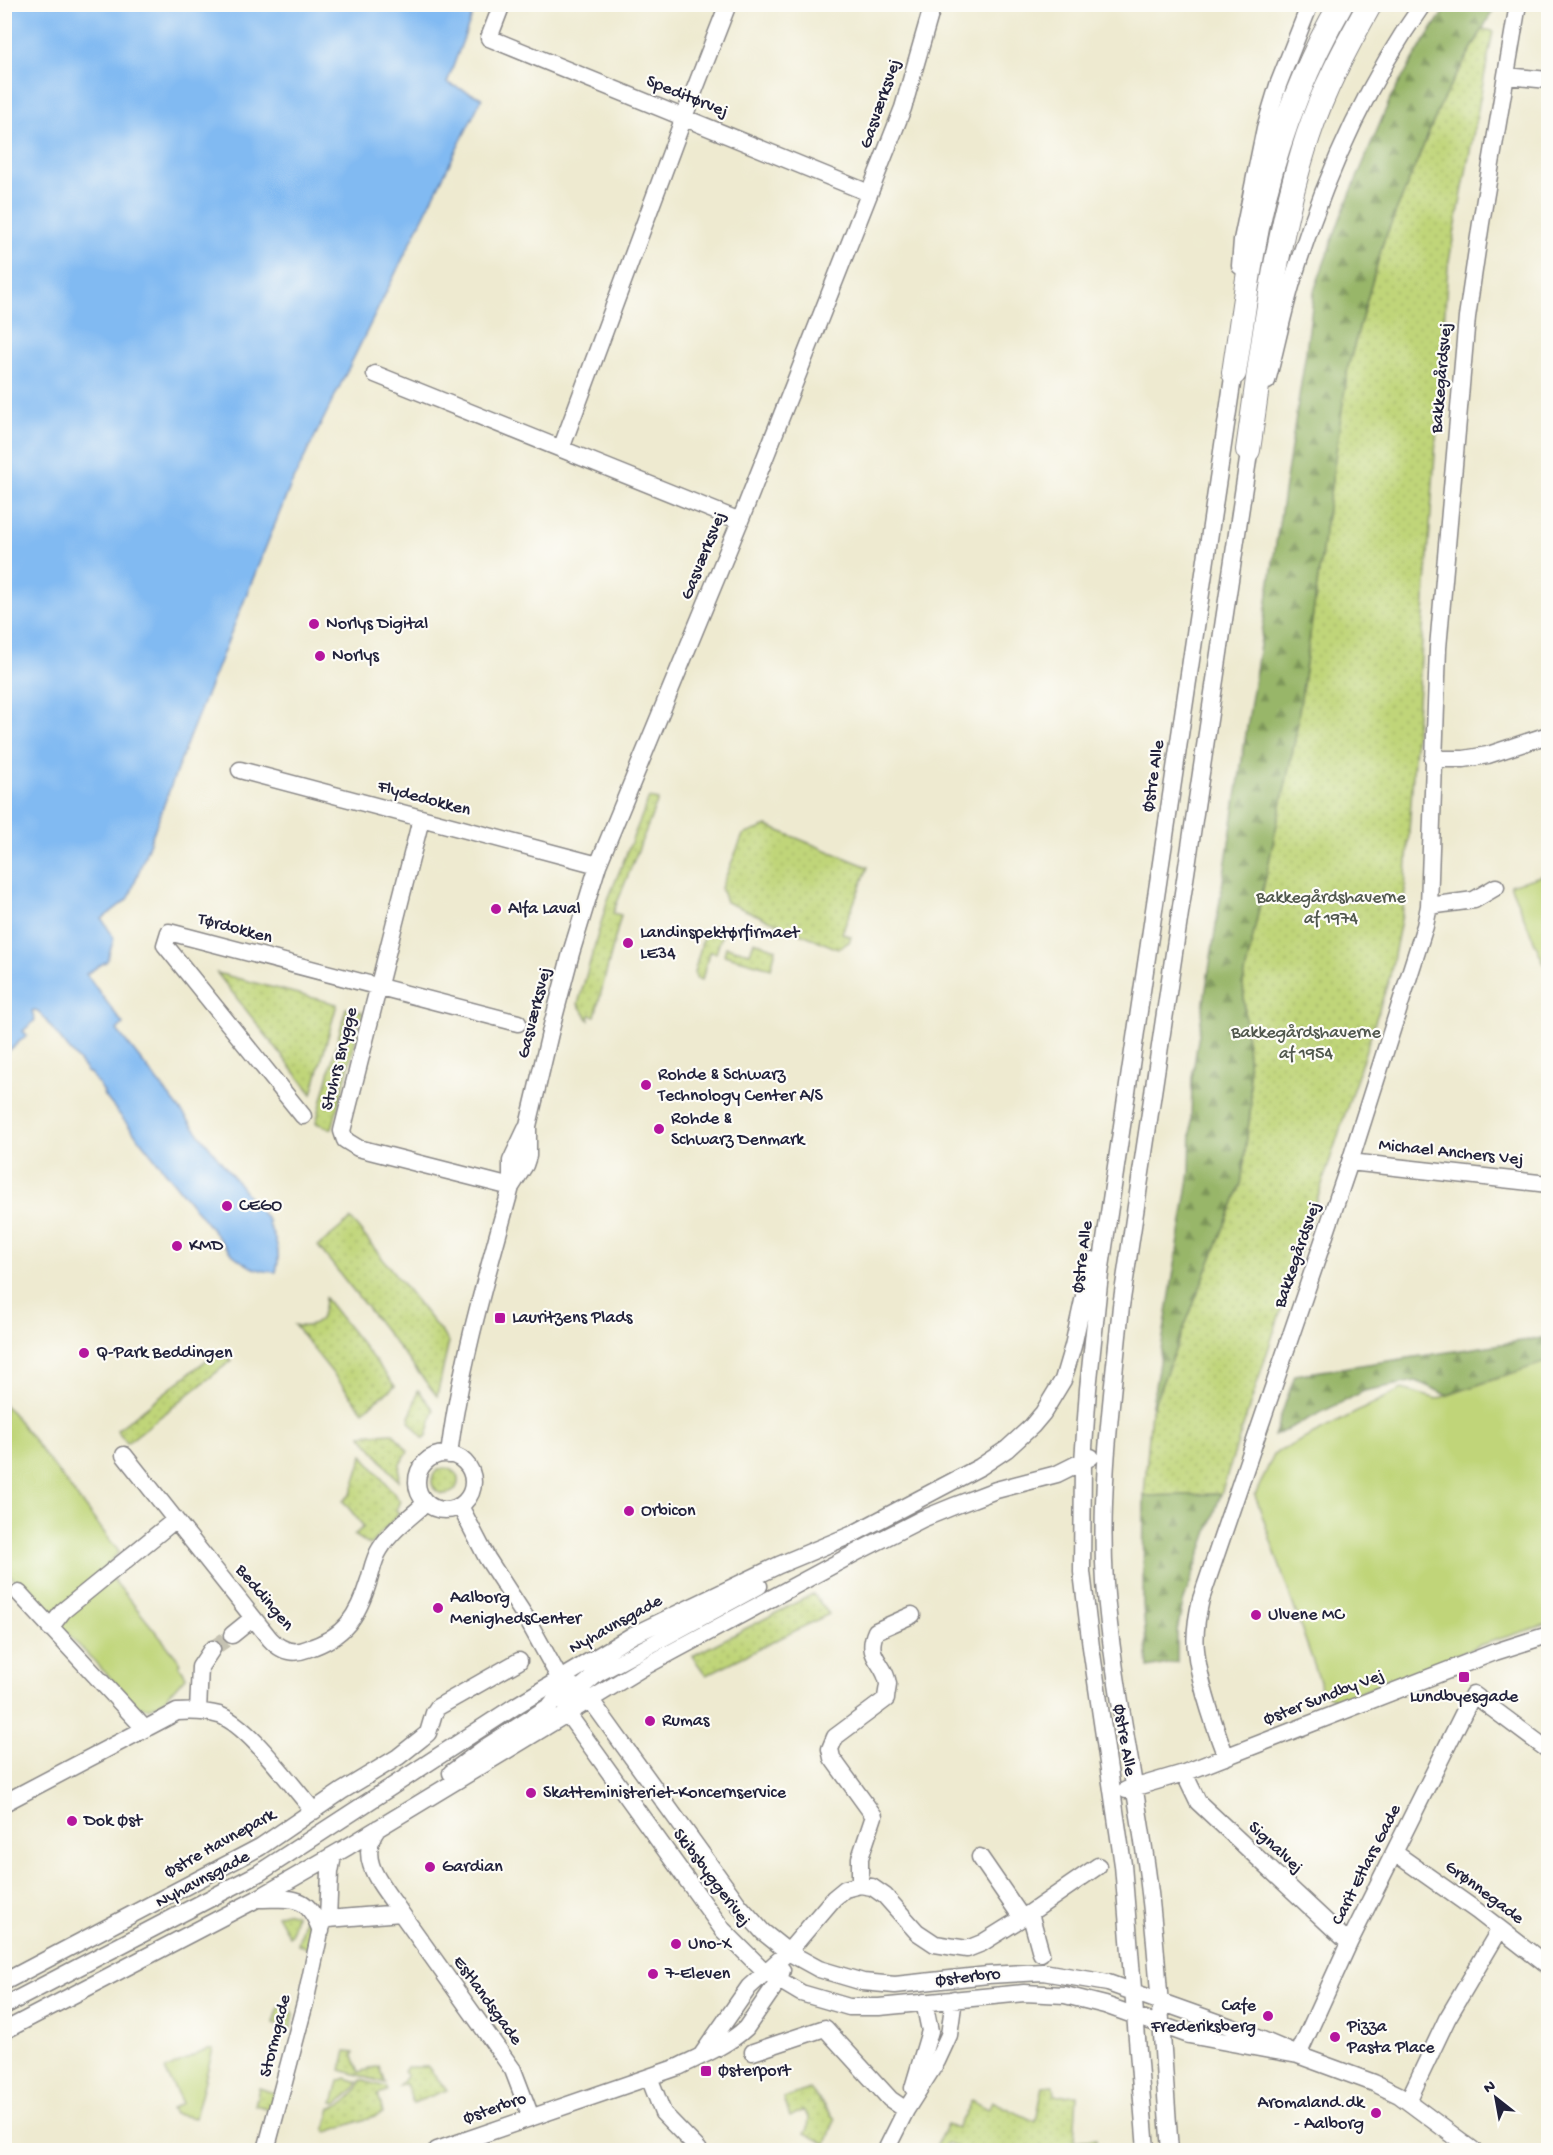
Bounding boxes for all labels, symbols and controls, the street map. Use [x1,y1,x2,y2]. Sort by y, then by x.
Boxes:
street label: Gasværksvej [856,56,906,152]
street label: Speditørvej [643,71,731,123]
street label: Bakkegårdsvej [1427,322,1457,435]
street label: Gasværksvej [677,509,731,603]
place label: Norlys Digital [326,614,428,635]
marker: Norlys Digital [307,617,321,631]
place label: Norlys [332,646,380,667]
marker: Norlys [313,649,327,663]
street label: Østre Alle [1138,738,1170,813]
street label: Flydedokken [374,776,473,822]
park label: Bakkegårdshaverne af 1974 [1255,888,1406,930]
place label: Alfa Laval [508,899,581,920]
marker: Alfa Laval [489,902,503,916]
street label: Tørdokken [194,909,275,949]
place label: Landinspektørfirmaet LE34 [640,923,801,965]
marker: Landinspektørfirmaet LE34 [621,936,635,950]
street label: Gasværksvej [514,965,556,1061]
street label: Stuhrs Brygge [317,1005,363,1113]
park label: Bakkegårdshaverne af 1954 [1230,1023,1381,1065]
place label: Rohde & Schwarz Technology Center A/S [657,1065,823,1107]
marker: Rohde & Schwarz Technology Center A/S [639,1078,653,1092]
place label: Rohde & Schwarz Denmark [671,1109,806,1151]
marker: Rohde & Schwarz Denmark [652,1122,666,1136]
street label: Michael Anchers Vej [1377,1135,1525,1171]
place label: CEGO [239,1196,282,1217]
marker: CEGO [220,1199,234,1213]
street label: Bakkegårdsvej [1270,1199,1326,1312]
street label: Østre Alle [1068,1219,1099,1294]
place label: KMD [189,1236,223,1257]
marker: KMD [170,1239,184,1253]
place label: Lauritzens Plads [512,1308,634,1329]
marker: Lauritzens Plads [493,1311,507,1325]
place label: Q-Park Beddingen [96,1343,233,1364]
marker: Q-Park Beddingen [77,1346,91,1360]
place label: Orbicon [641,1501,696,1522]
marker: Orbicon [622,1504,636,1518]
street label: Beddingen [230,1560,298,1636]
place label: Aalborg MenighedsCenter [450,1588,583,1630]
street label: Nyhavnsgade [566,1590,667,1659]
marker: Aalborg MenighedsCenter [431,1601,445,1615]
place label: Ulvene MC [1268,1605,1345,1626]
marker: Ulvene MC [1249,1608,1263,1622]
street label: Øster Sundby Vej [1261,1665,1387,1731]
marker: Lundbyesgade [1457,1670,1471,1684]
place label: Lundbyesgade [1410,1687,1519,1708]
street label: Østre Alle [1108,1703,1140,1778]
place label: Rumas [662,1711,711,1732]
marker: Rumas [643,1714,657,1728]
place label: Skatteministeriet-Koncernservice [543,1783,787,1804]
marker: Skatteministeriet-Koncernservice [524,1786,538,1800]
street label: Carit Etlars Gade [1328,1801,1407,1929]
street label: Østre Havnepark [161,1804,281,1883]
place label: Dok Øst [83,1811,144,1832]
marker: Dok Øst [65,1814,79,1828]
street label: Signalvej [1243,1817,1307,1879]
street label: Skibsbyggerivej [667,1825,755,1931]
street label: Nyhavnsgade [152,1846,254,1914]
street label: Grønnegade [1440,1856,1528,1930]
place label: Gardian [442,1857,503,1878]
marker: Gardian [423,1860,437,1874]
place label: Uno-X [688,1934,733,1955]
marker: Uno-X [669,1937,683,1951]
street label: Estlandsgade [448,1952,527,2050]
place label: 7-Eleven [664,1964,731,1985]
street label: Østerbro [934,1964,1002,1992]
marker: 7-Eleven [646,1967,660,1981]
street label: Stormgade [256,1992,297,2079]
place label: Cafe Frederiksberg [1150,1996,1257,2038]
marker: Cafe Frederiksberg [1261,2009,1275,2023]
place label: Pizza Pasta Place [1346,2017,1435,2059]
marker: Pizza Pasta Place [1328,2030,1342,2044]
place label: Østerport [718,2061,792,2082]
marker: Østerport [699,2064,713,2078]
north arrow [1466,2068,1526,2128]
text: N [1481,2077,1500,2099]
street label: Østerbro [461,2088,529,2130]
place label: Aromaland.dk - Aalborg [1258,2093,1366,2135]
marker: Aromaland.dk - Aalborg [1369,2106,1383,2120]

